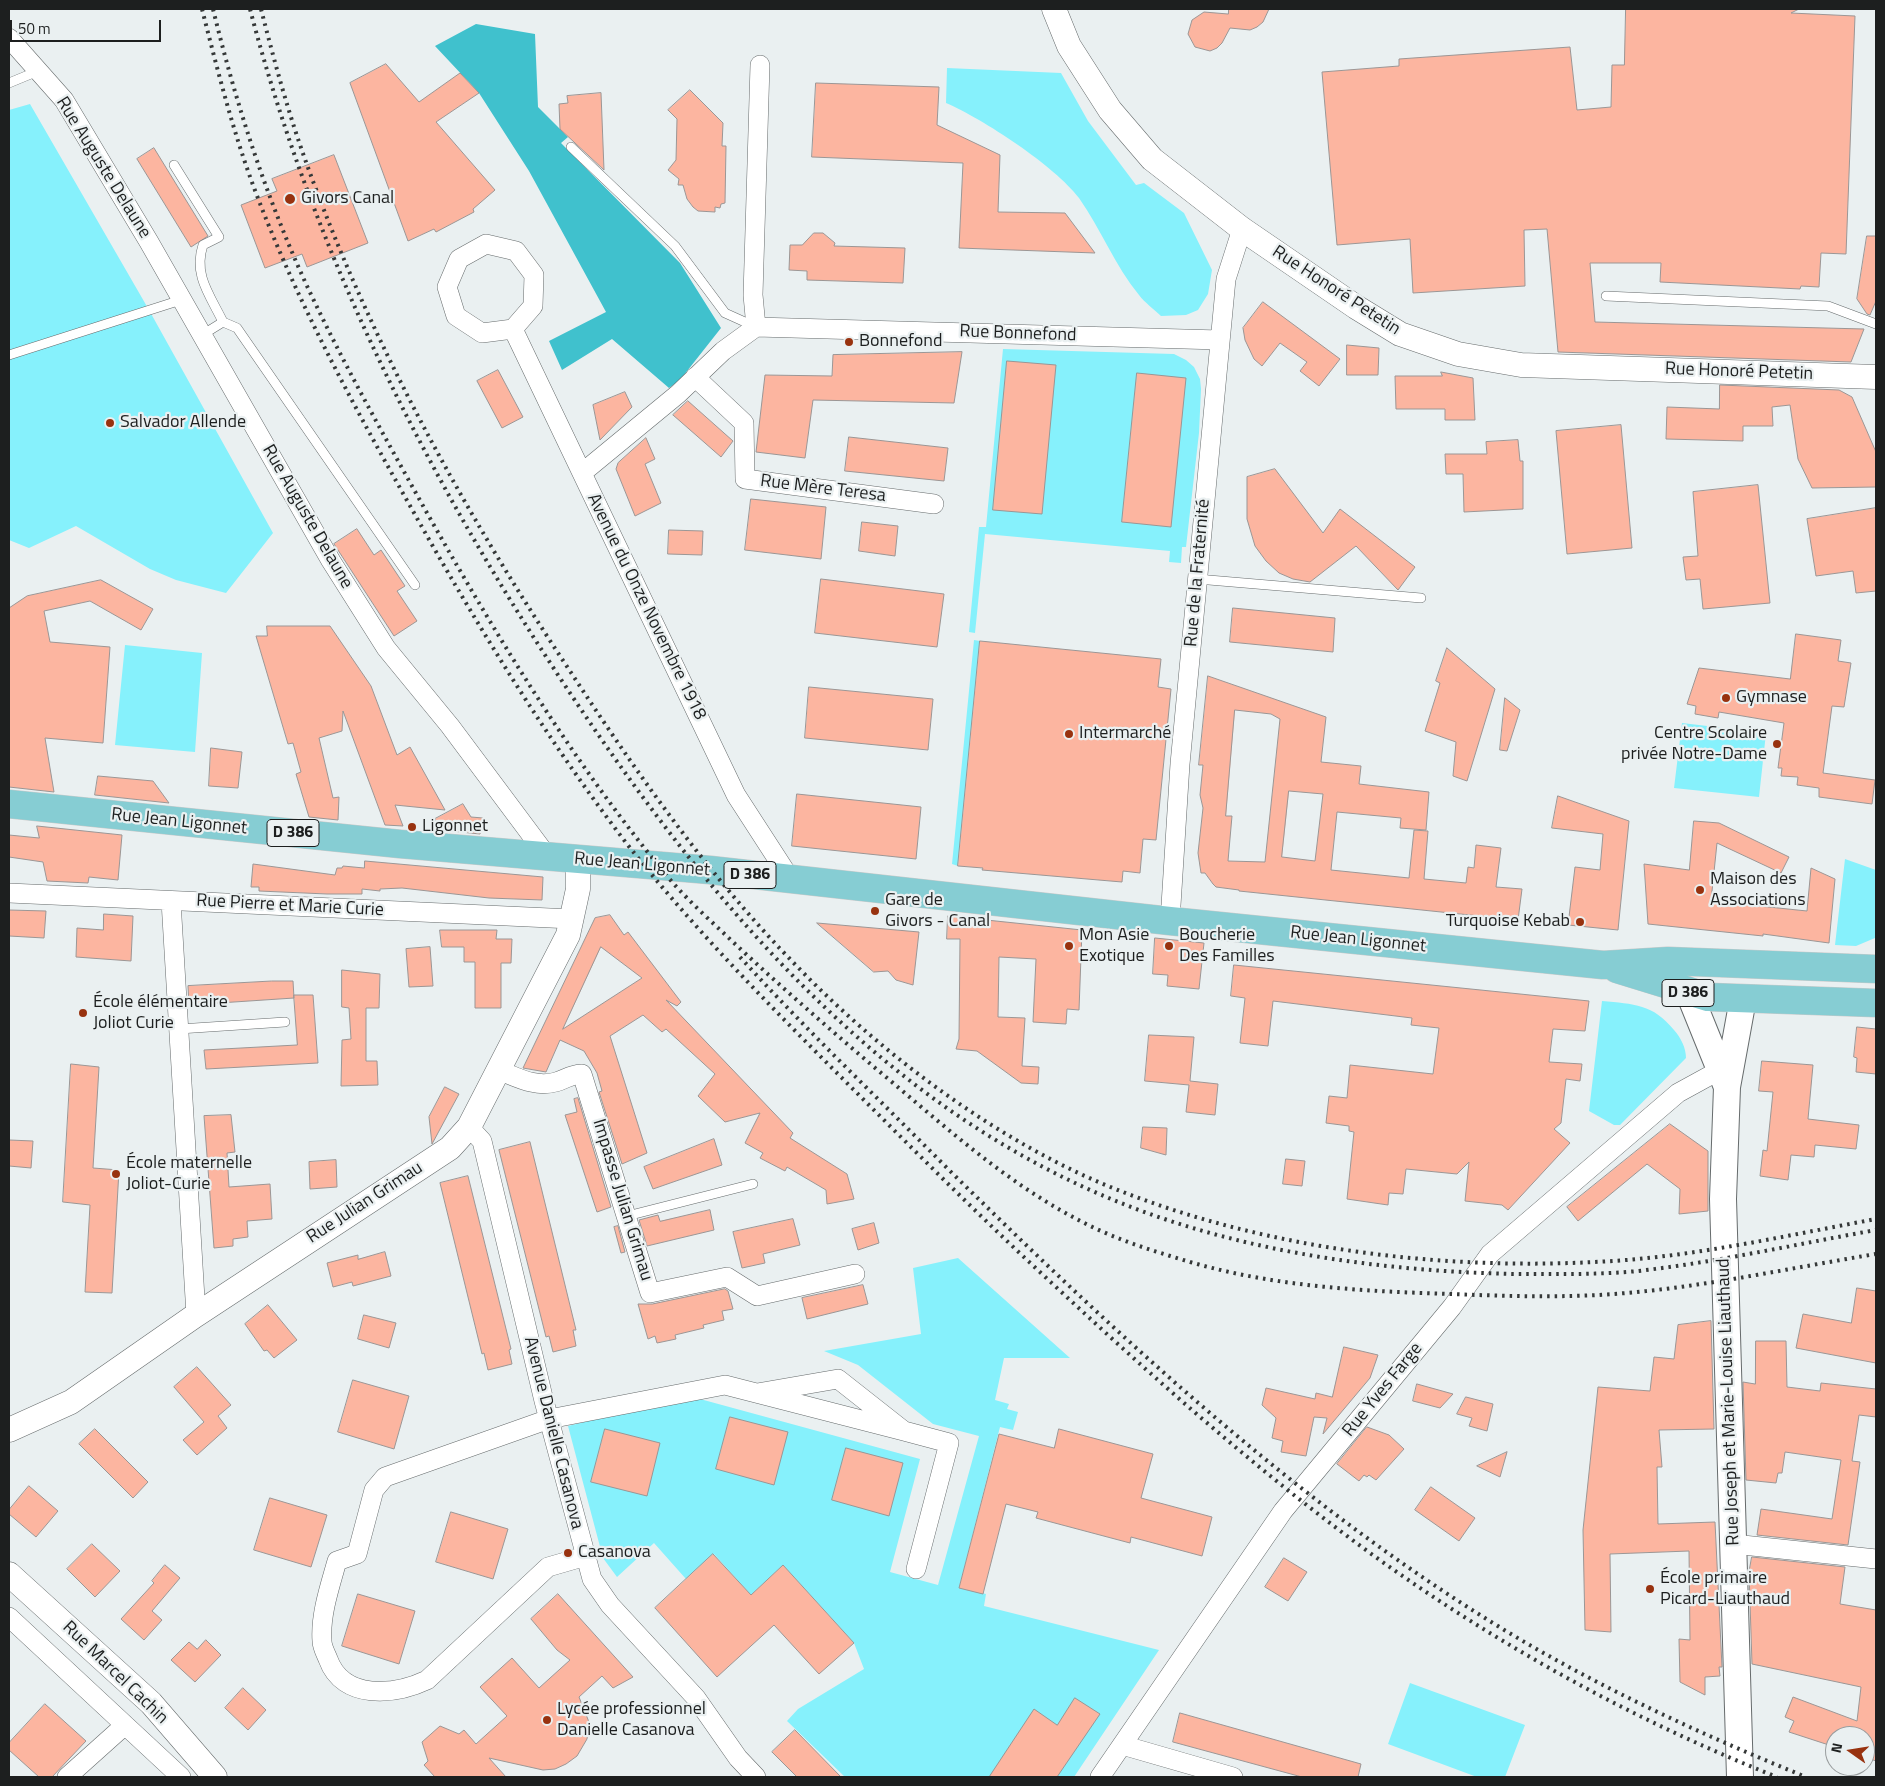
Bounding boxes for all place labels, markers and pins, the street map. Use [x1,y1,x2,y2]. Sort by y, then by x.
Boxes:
place label: Givors Canal [301,188,394,210]
marker: Givors Canal [283,192,297,206]
place label: Bonnefond [859,331,943,353]
marker: Bonnefond [843,336,855,348]
place label: Salvador Allende [120,412,246,434]
marker: Salvador Allende [104,417,116,429]
place label: Gymnase [1736,687,1807,709]
marker: Gymnase [1720,692,1732,704]
place label: Intermarché [1079,723,1171,745]
place label: Centre Scolaire privée Notre-Dame [1621,723,1767,766]
marker: Intermarché [1063,728,1075,740]
marker: Centre Scolaire privée Notre-Dame [1771,738,1783,750]
place label: Ligonnet [422,816,488,838]
marker: Ligonnet [406,821,418,833]
place label: Maison des Associations [1710,869,1806,912]
marker: Maison des Associations [1694,884,1706,896]
place label: Gare de Givors - Canal [885,890,990,932]
marker: Gare de Givors - Canal [869,905,881,917]
place label: Turquoise Kebab [1446,911,1570,933]
marker: Turquoise Kebab [1574,916,1586,928]
place label: Mon Asie Exotique [1079,925,1149,968]
place label: Boucherie Des Familles [1179,925,1275,968]
marker: Mon Asie Exotique [1063,940,1075,952]
marker: Boucherie Des Familles [1163,940,1175,952]
place label: École élémentaire Joliot Curie [93,992,228,1034]
marker: École élémentaire Joliot Curie [77,1007,89,1019]
place label: École maternelle Joliot-Curie [126,1153,252,1196]
marker: École maternelle Joliot-Curie [110,1168,122,1180]
place label: Casanova [578,1542,651,1564]
marker: Casanova [562,1547,574,1559]
place label: École primaire Picard-Liauthaud [1660,1568,1790,1610]
marker: École primaire Picard-Liauthaud [1644,1583,1656,1595]
place label: Lycée professionnel Danielle Casanova [557,1699,706,1742]
marker: Lycée professionnel Danielle Casanova [541,1714,553,1726]

